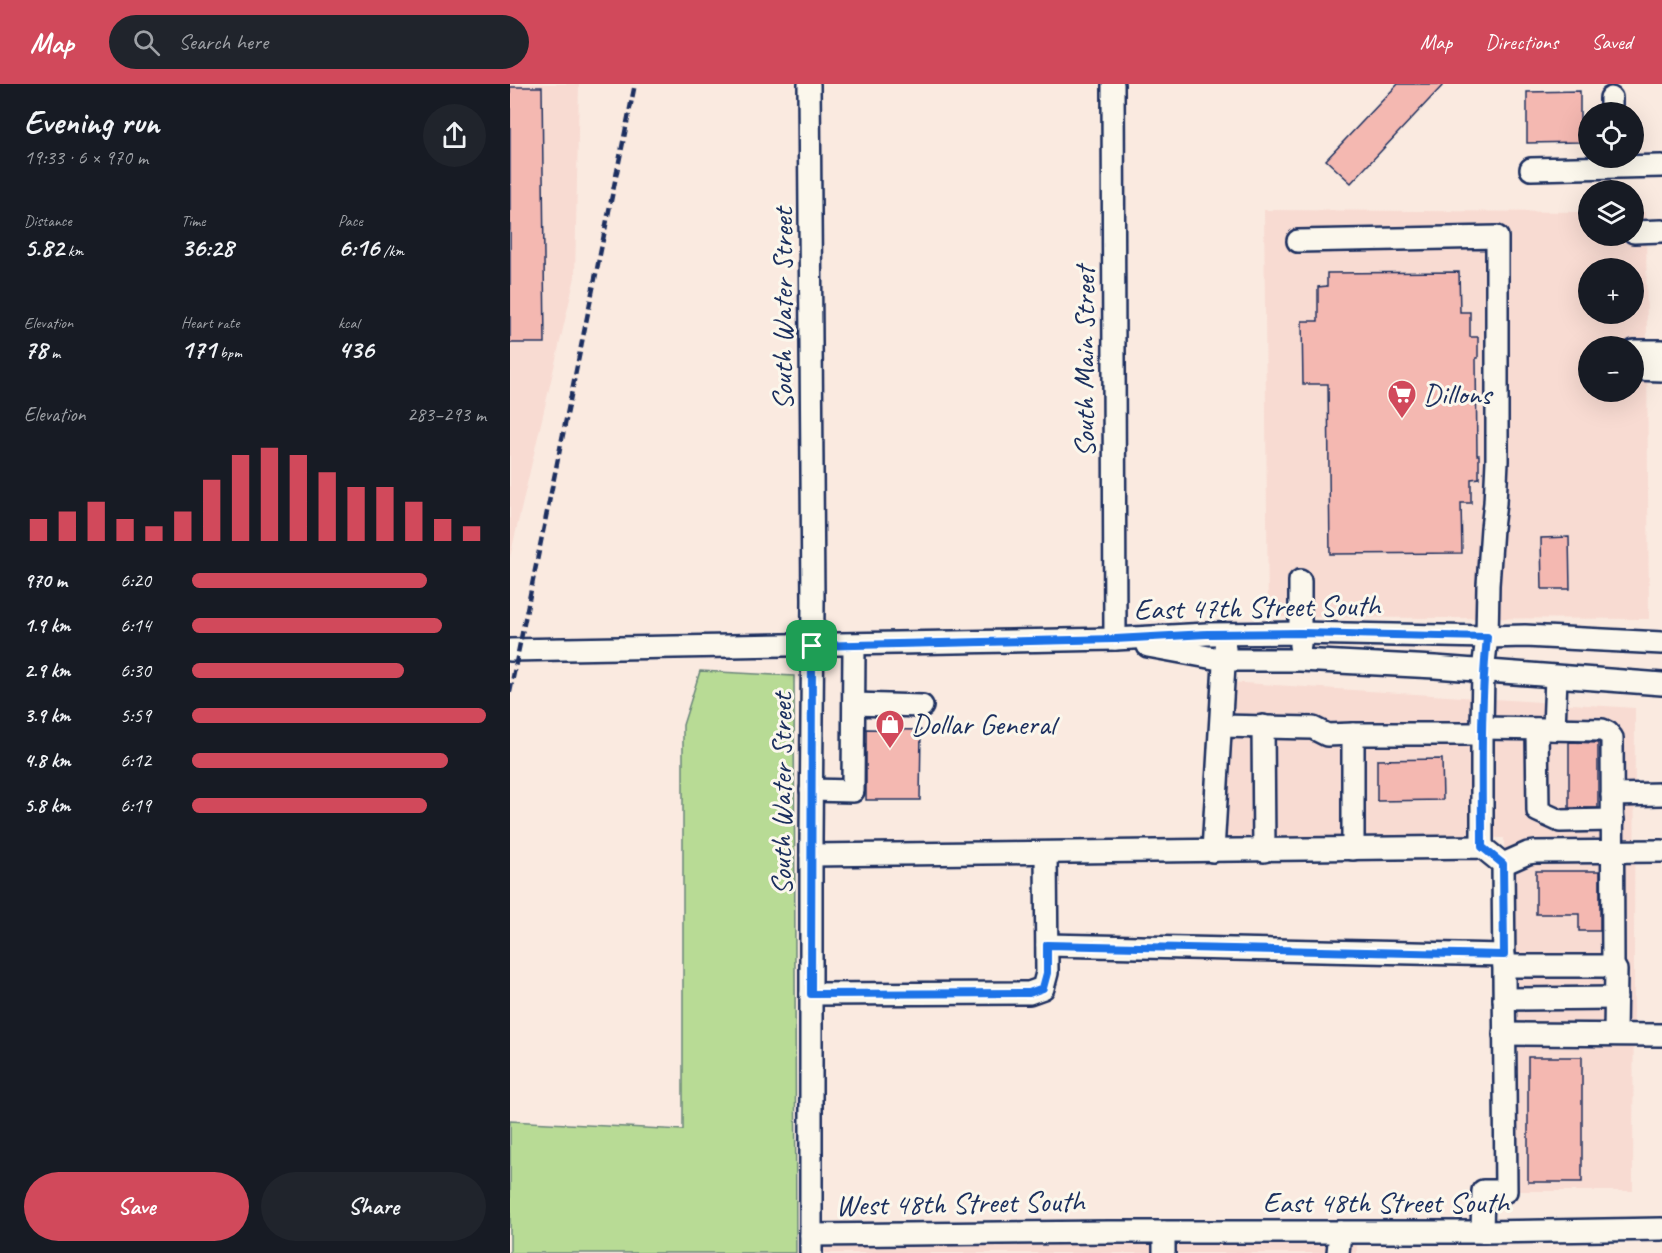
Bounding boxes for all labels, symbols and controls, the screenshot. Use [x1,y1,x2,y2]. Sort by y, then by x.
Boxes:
search box [109,15,529,69]
text: Map [30,25,73,60]
icon: search [130,26,163,59]
text: Search here [178,28,268,56]
text: Map [1420,29,1452,55]
text: Directions [1485,29,1558,55]
text: Saved [1591,29,1632,55]
text: Evening run [24,101,159,143]
map controls [1578,102,1644,402]
button: locate [1578,102,1644,168]
button: share [423,104,486,167]
text: 19:33 · 6 × 970 m [24,145,148,170]
button: layers [1578,180,1644,246]
street label: South Water Street [763,205,801,410]
text: Distance [24,211,72,231]
text: Time [181,211,205,231]
text: Pace [338,211,363,231]
text: 5.82 [24,231,64,264]
text: 36:28 [181,231,234,264]
text: 6:16 [338,231,379,264]
text: km [64,241,83,261]
text: /km [379,241,404,261]
button: + [1578,258,1644,324]
street label: South Main Street [1065,262,1103,458]
text: Elevation [24,313,73,333]
text: Heart rate [181,313,239,333]
text: kcal [338,313,359,333]
text: 78 [24,333,47,366]
text: 171 [181,333,216,366]
text: 436 [338,333,374,366]
button: − [1578,336,1644,402]
text: m [47,343,60,363]
text: bpm [216,343,242,363]
place label: Dillons [1423,375,1494,413]
supermarket icon: Dillons [1386,378,1418,420]
text: Elevation [24,402,86,427]
text: 283–293 m [407,402,486,427]
text: 970 m [24,568,67,593]
text: 6:20 [120,568,151,593]
street label: East 47th Street South [1134,586,1383,628]
text: 1.9 km [24,613,70,638]
text: 6:14 [120,613,151,638]
pin [786,620,837,671]
icon: arrive [795,629,828,662]
text: 2.9 km [24,658,70,683]
text: 6:30 [120,658,151,683]
street label: South Water Street [762,690,800,895]
text: 3.9 km [24,703,70,728]
text: 5:59 [120,703,151,728]
place label: Dollar General [911,705,1060,743]
shop icon: Dollar General [874,708,906,750]
text: 4.8 km [24,748,71,773]
text: 6:12 [120,748,151,773]
text: 5.8 km [24,793,70,818]
text: 6:19 [120,793,151,818]
button: Save [24,1172,249,1241]
button: Share [261,1172,486,1241]
street label: West 48th Street South [835,1182,1087,1224]
street label: East 48th Street South [1263,1183,1511,1221]

